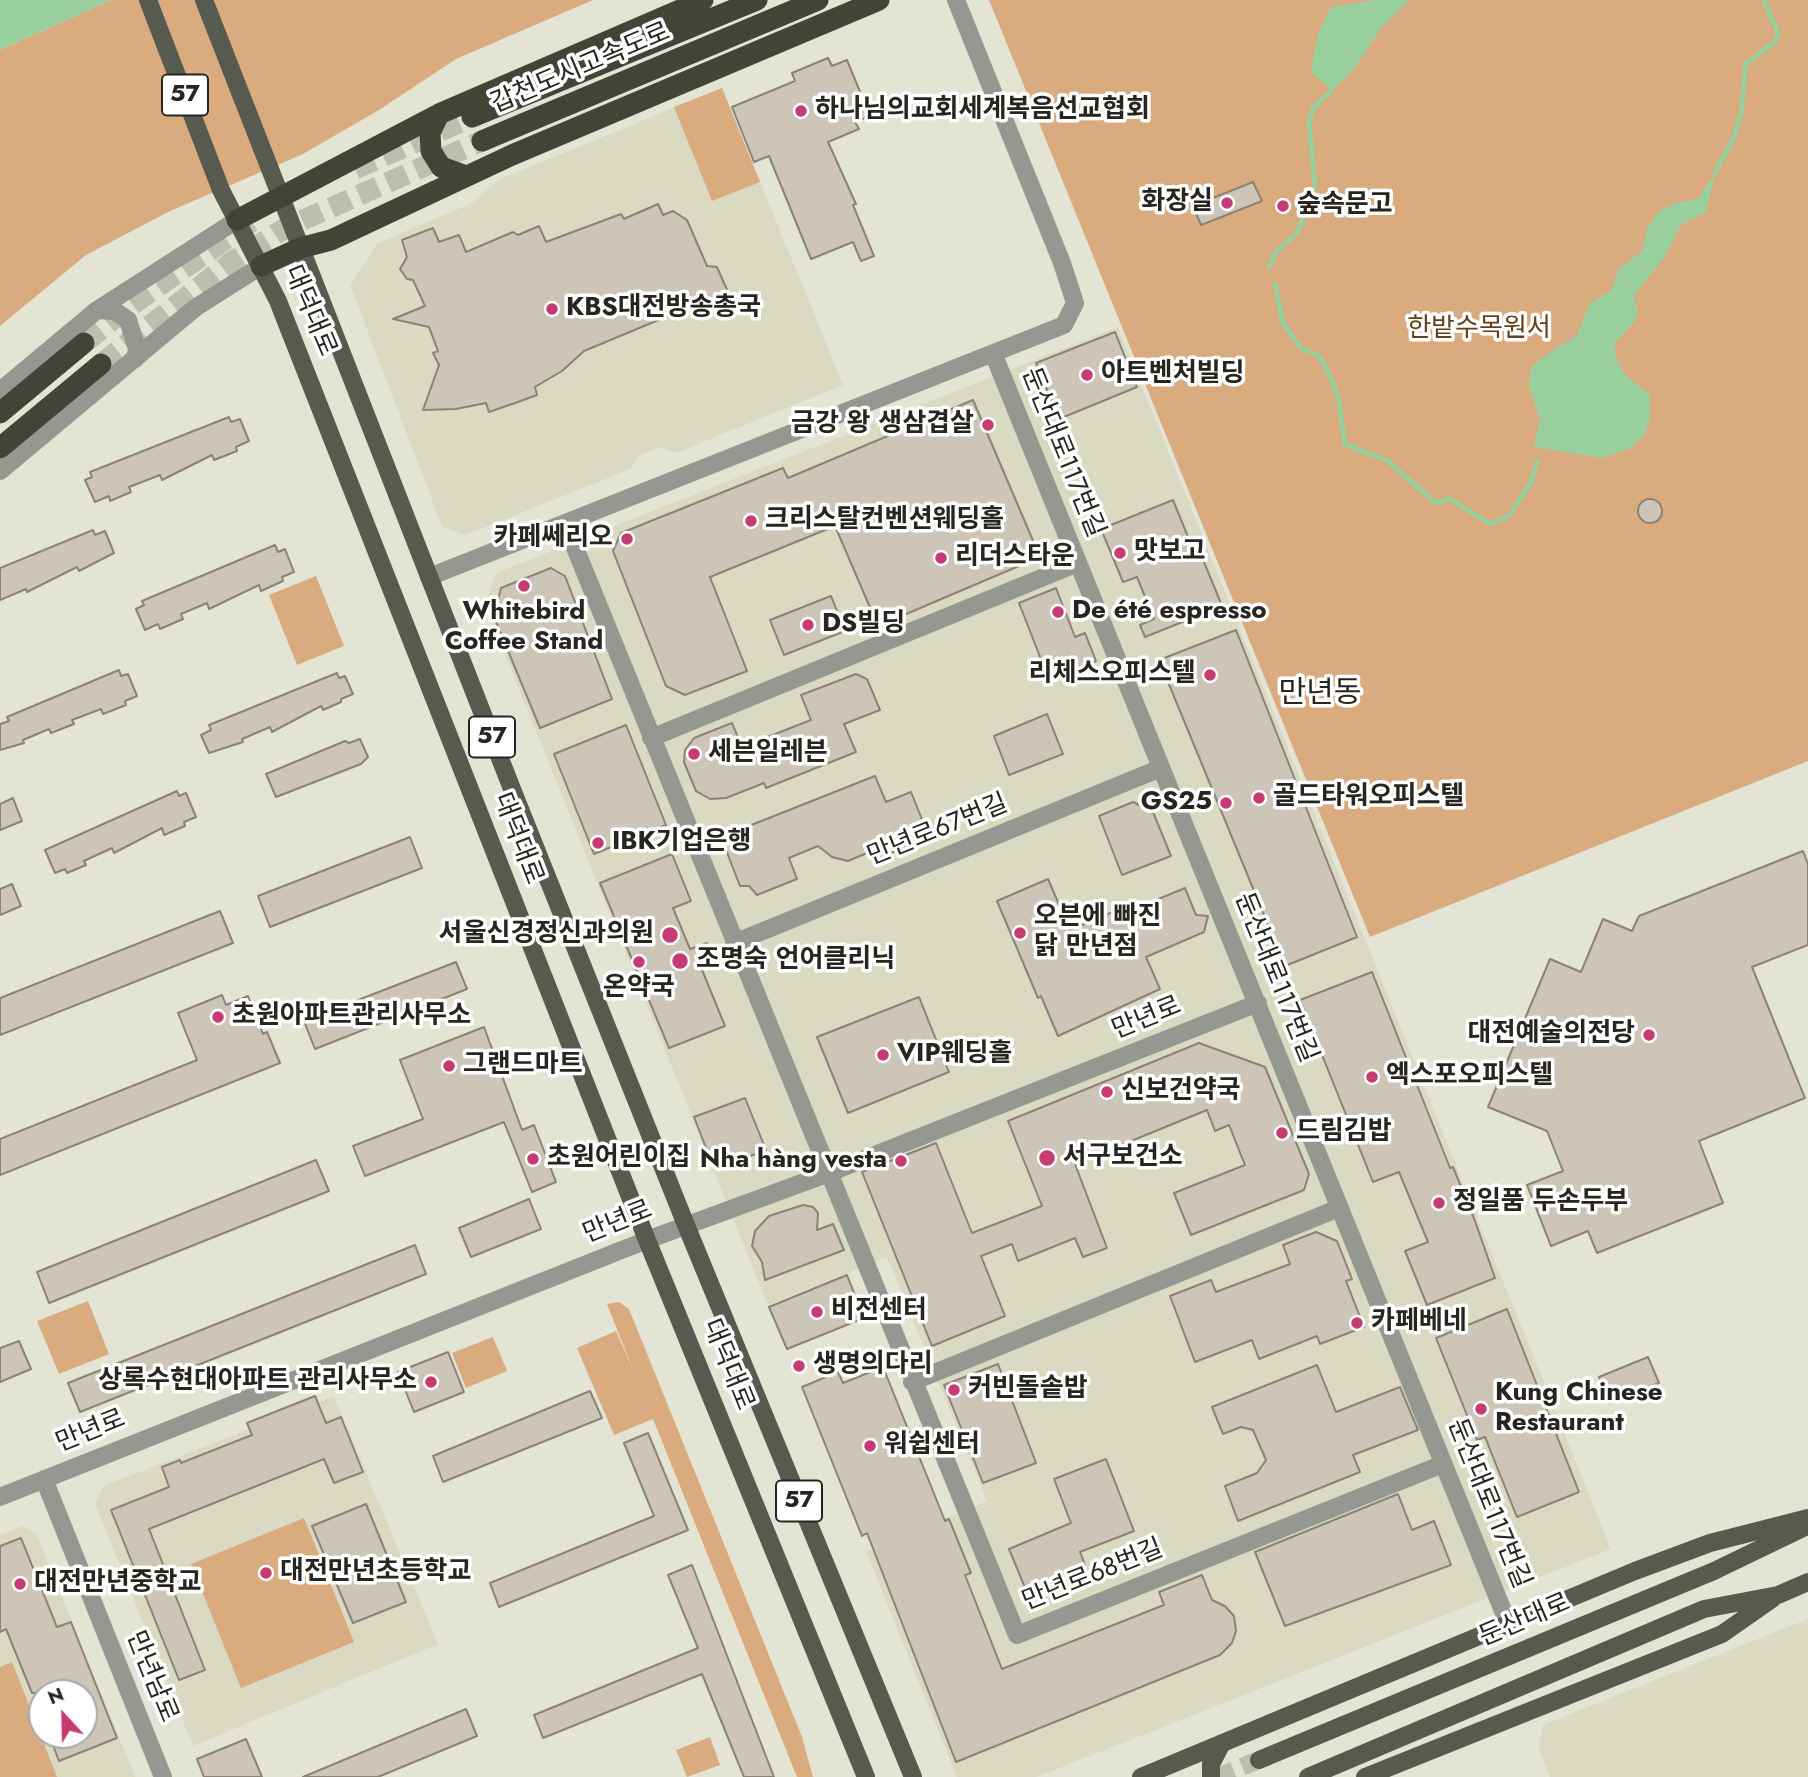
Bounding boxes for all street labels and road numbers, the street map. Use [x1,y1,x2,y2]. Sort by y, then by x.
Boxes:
street label: 갑천도시고속도로 [487,17,675,121]
road number: 57 [162,74,208,116]
street label: 대덕대로 [276,261,342,361]
street label: 둔산대로117번길 [1014,363,1110,543]
road number: 57 [469,716,515,758]
street label: 대덕대로 [485,789,549,889]
street label: 만년로67번길 [863,789,1013,873]
street label: 둔산대로117번길 [1227,888,1323,1068]
street label: 만년로 [1108,991,1186,1047]
street label: 만년로 [579,1195,657,1251]
street label: 대덕대로 [695,1315,759,1415]
street label: 만년로 [52,1404,130,1460]
street label: 둔산대로117번길 [1440,1414,1536,1594]
road number: 57 [776,1480,822,1521]
street label: 만년로68번길 [1018,1534,1168,1618]
street label: 둔산대로 [1475,1588,1575,1654]
street label: 만년남로 [119,1627,183,1727]

